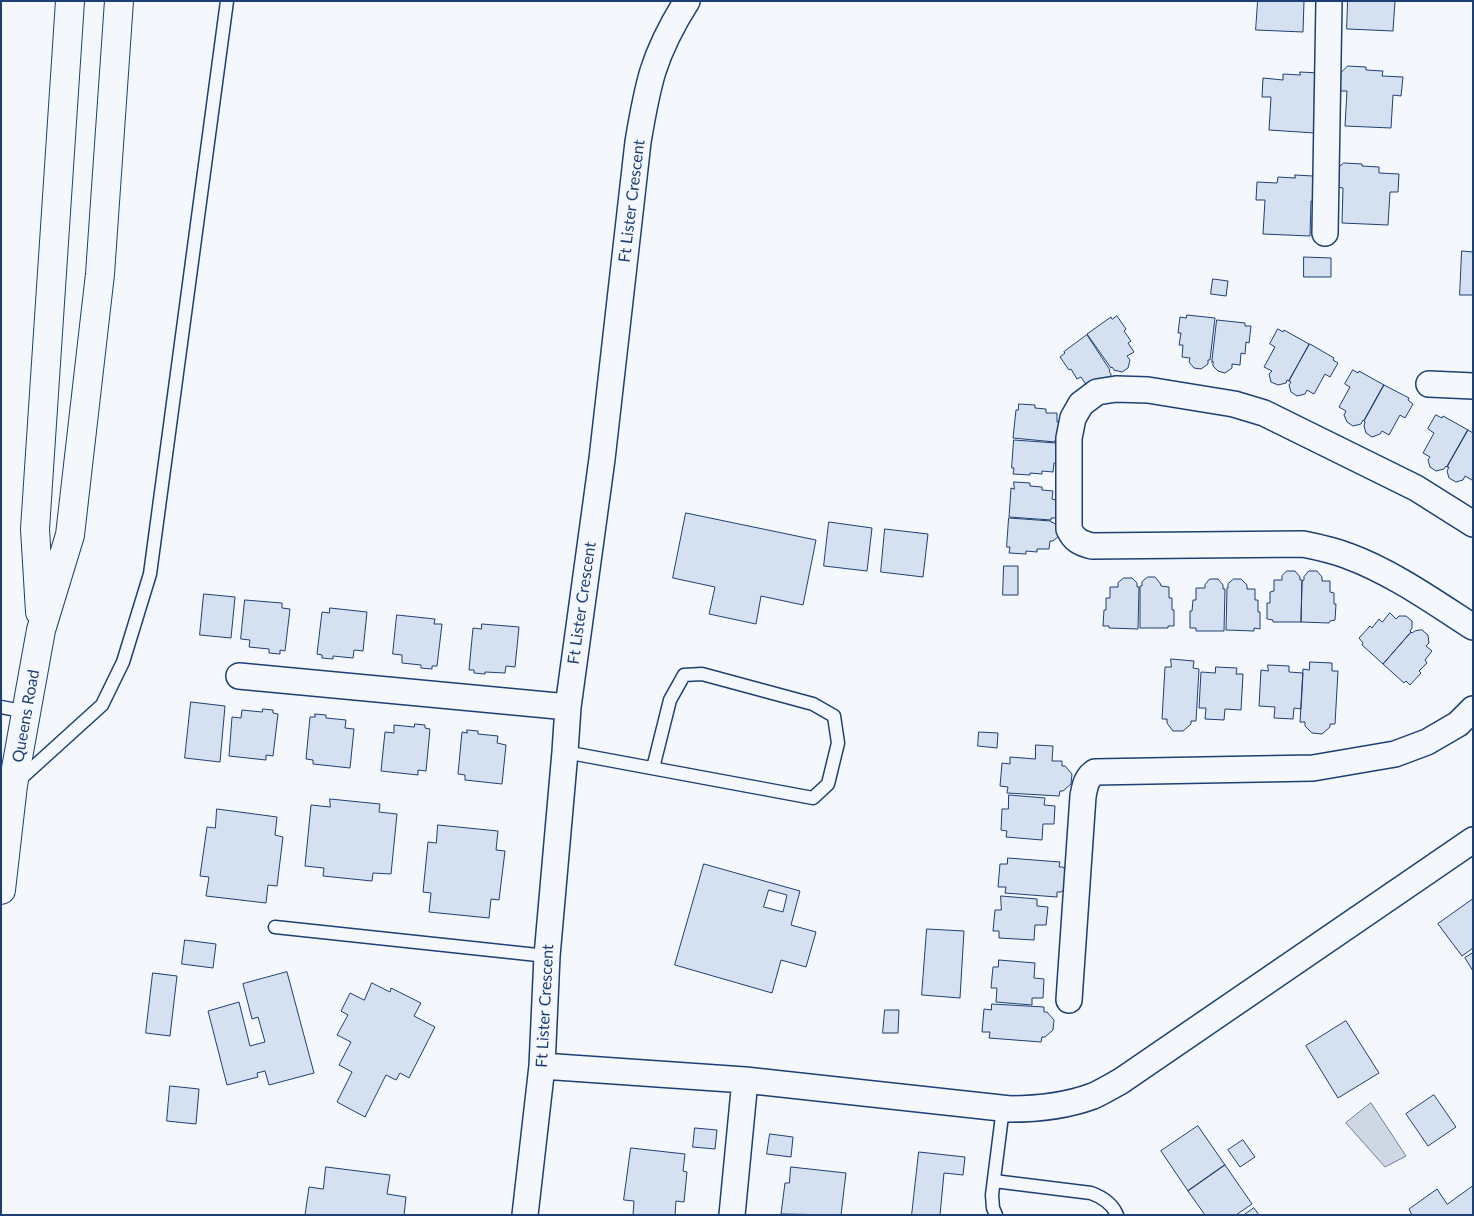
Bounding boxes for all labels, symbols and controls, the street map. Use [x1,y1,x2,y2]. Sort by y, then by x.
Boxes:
street label: Ft Lister Crescent [615,138,649,264]
street label: Ft Lister Crescent [564,540,600,666]
street label: Queens Road [8,668,44,764]
street label: Ft Lister Crescent [532,944,558,1068]

